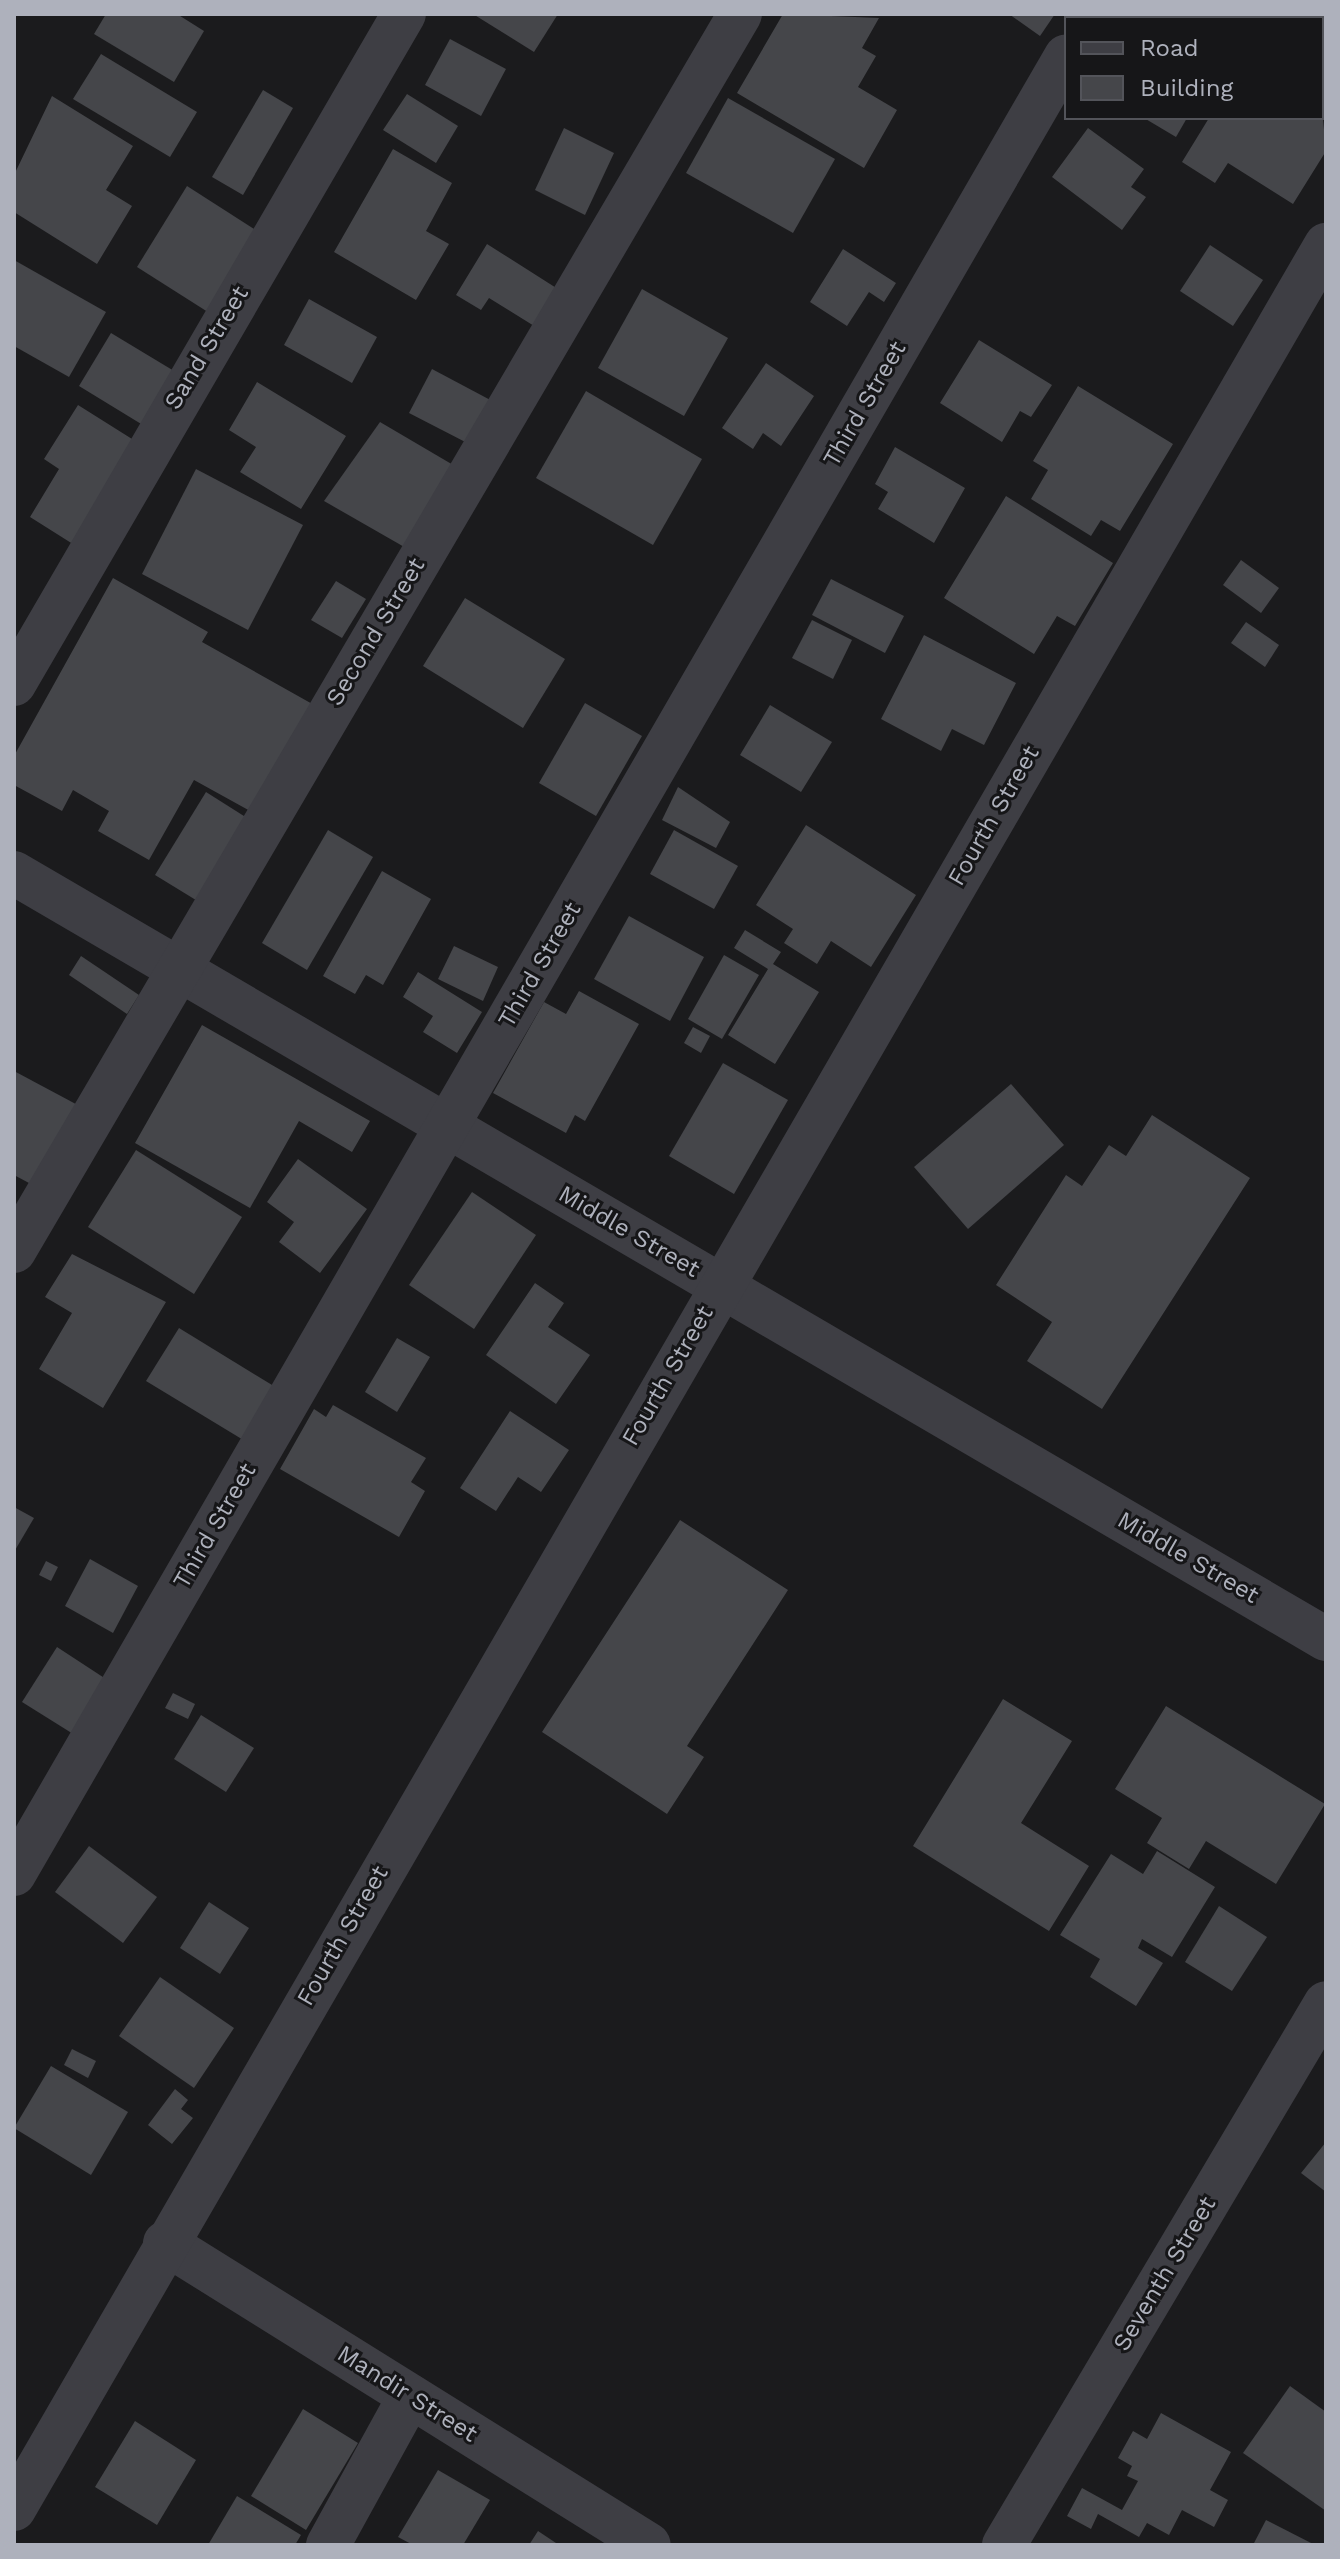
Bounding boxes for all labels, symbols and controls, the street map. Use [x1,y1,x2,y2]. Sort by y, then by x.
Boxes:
legend [1064,16,1324,120]
text: Road [1140,34,1199,62]
text: Building [1140,74,1233,102]
street label: Sand Street [159,281,255,415]
street label: Third Street [817,336,913,472]
street label: Second Street [321,553,431,711]
street label: Fourth Street [942,741,1046,891]
street label: Third Street [492,897,588,1033]
street label: Middle Street [553,1180,705,1284]
street label: Fourth Street [616,1301,720,1451]
street label: Third Street [167,1458,263,1594]
street label: Middle Street [1112,1506,1264,1610]
street label: Fourth Street [291,1861,395,2011]
street label: Seventh Street [1108,2191,1222,2357]
street label: Mandir Street [331,2339,483,2449]

